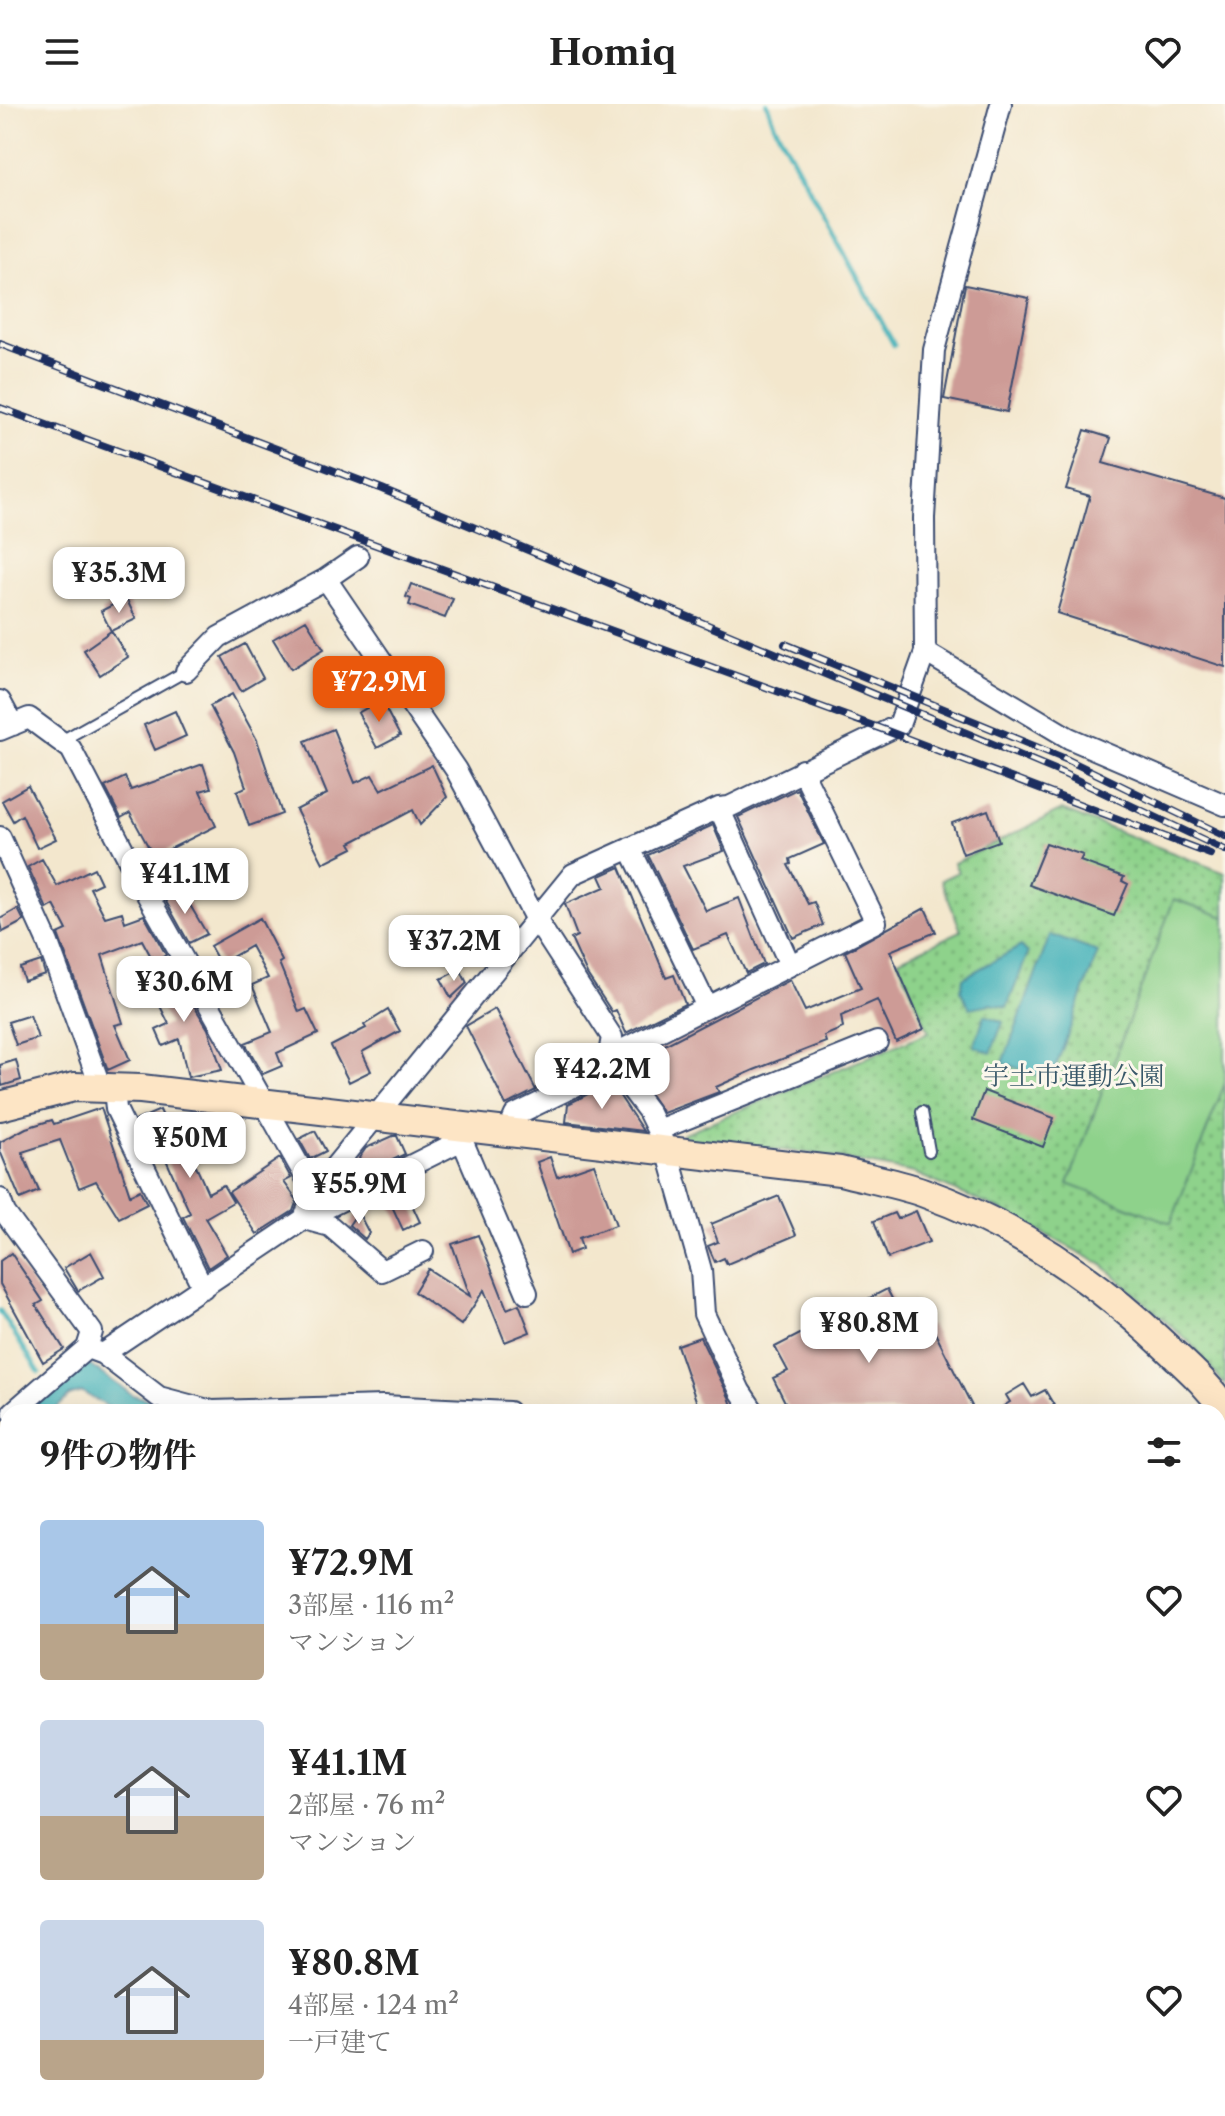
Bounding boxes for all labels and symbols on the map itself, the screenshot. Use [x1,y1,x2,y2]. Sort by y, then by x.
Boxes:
pin: ¥35.3M [54,547,184,615]
pin: ¥72.9M [314,656,444,724]
pin: ¥41.1M [120,848,250,916]
pin: ¥37.2M [389,915,519,983]
pin: ¥30.6M [119,956,249,1024]
pin: ¥42.2M [537,1043,667,1111]
park label: 宇土市運動公園 [983,1060,1165,1092]
pin: ¥50M [143,1112,237,1180]
pin: ¥55.9M [294,1158,424,1226]
pin: ¥80.8M [804,1297,934,1365]

